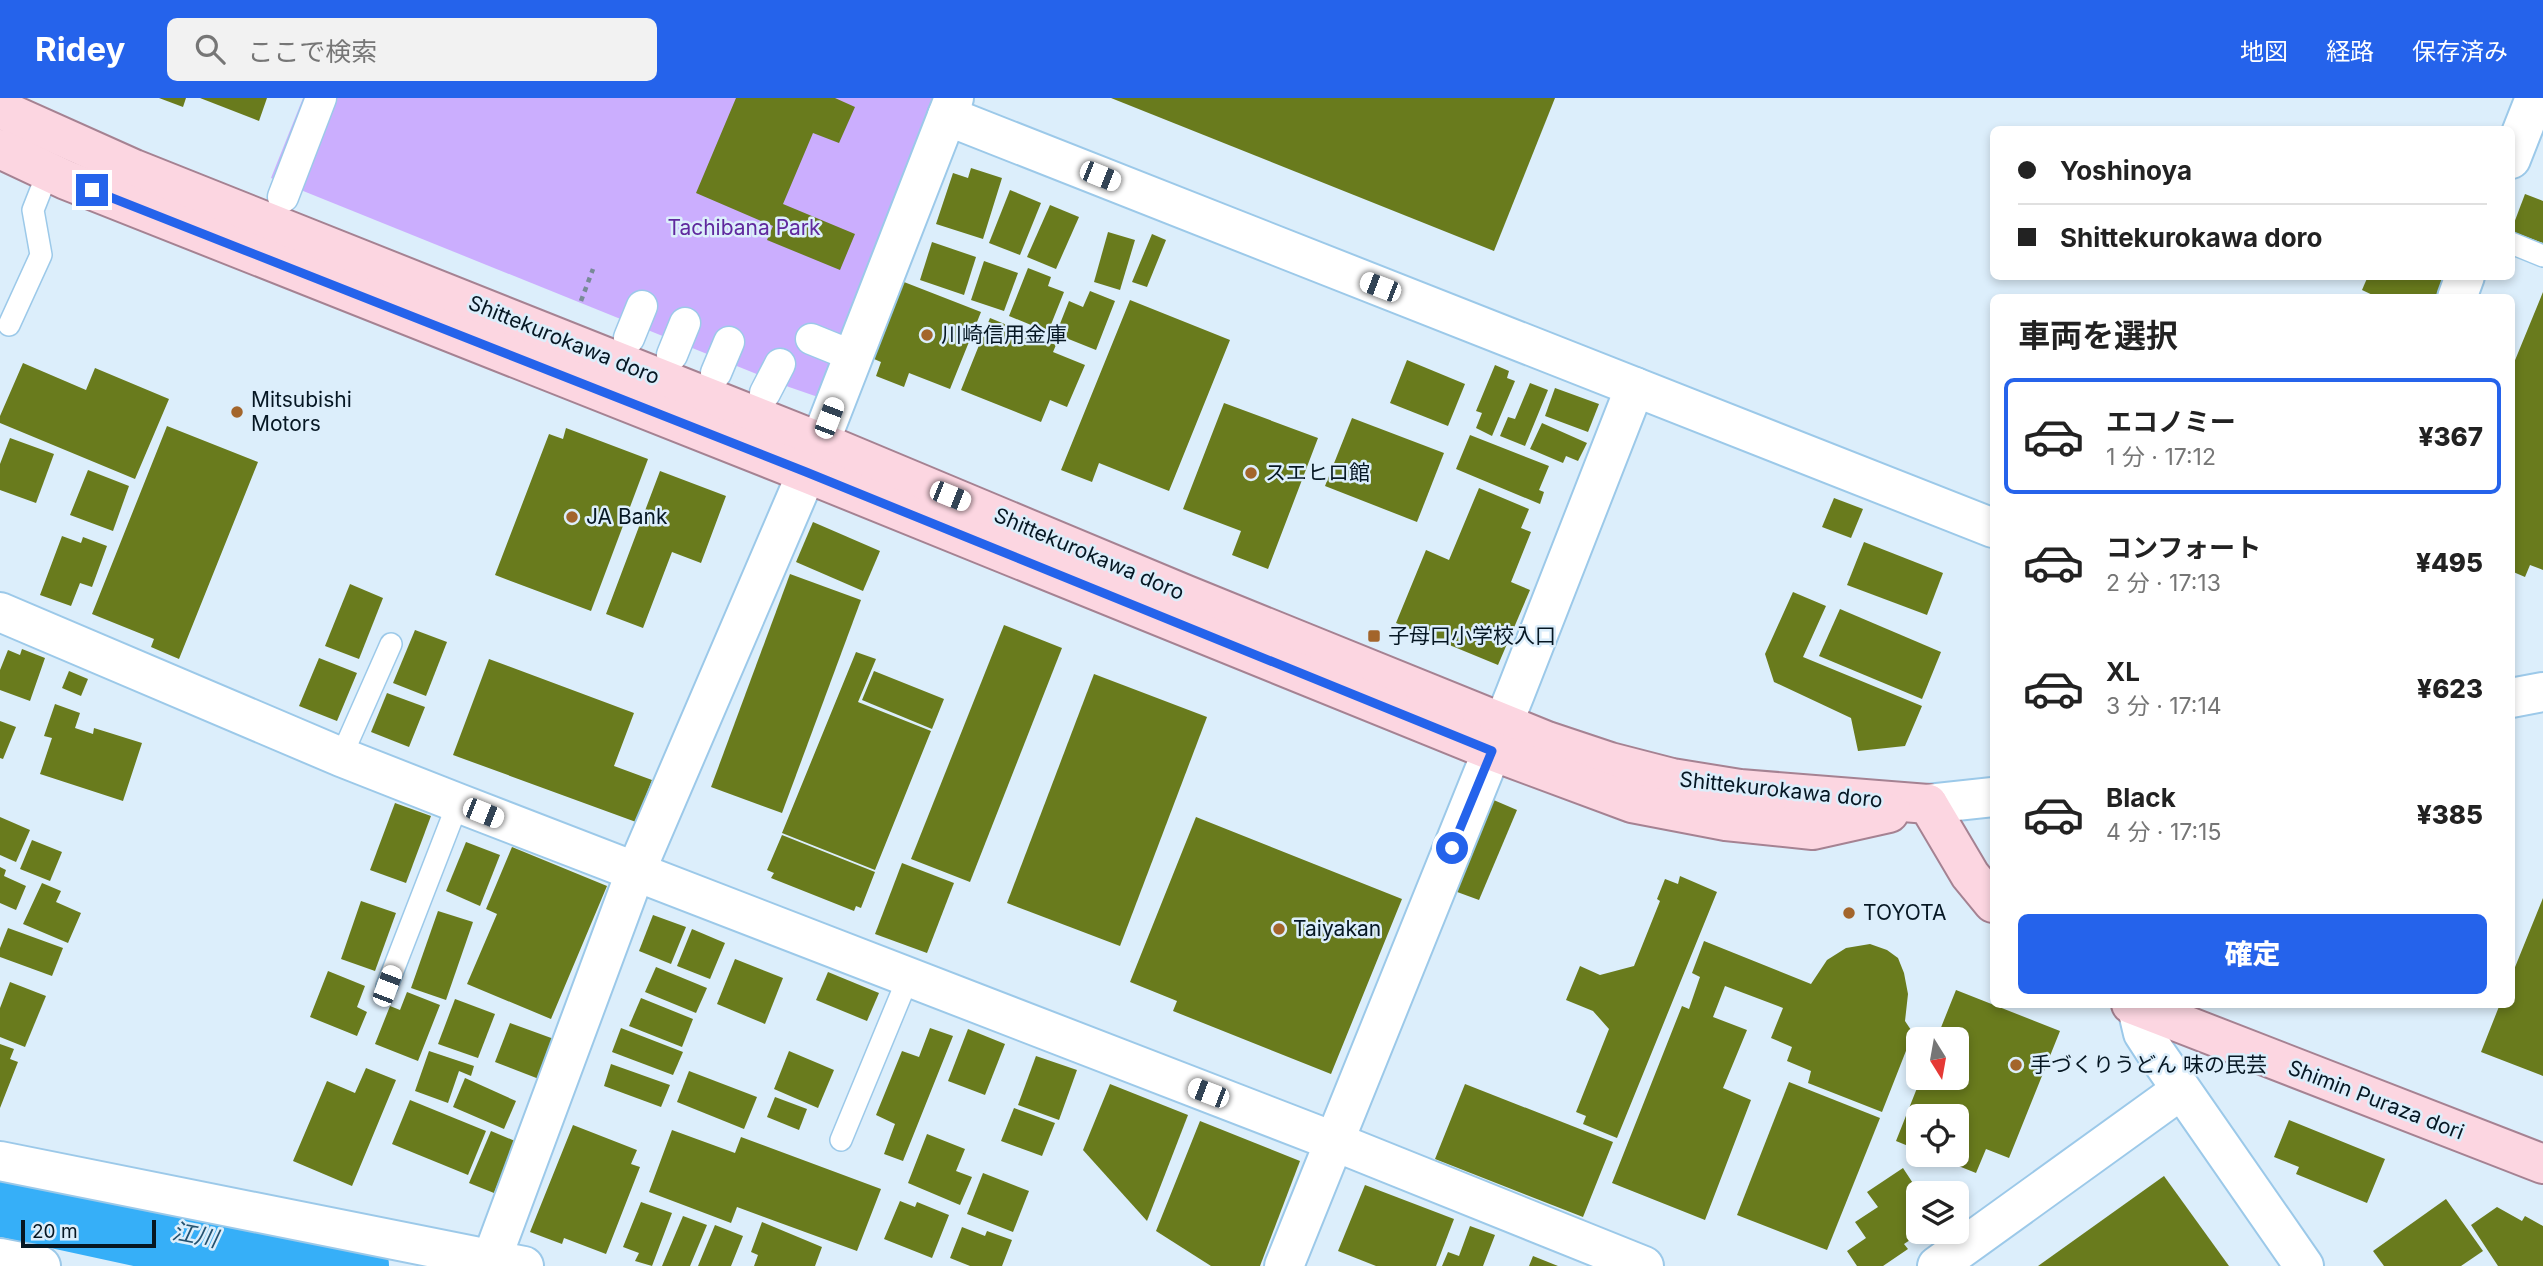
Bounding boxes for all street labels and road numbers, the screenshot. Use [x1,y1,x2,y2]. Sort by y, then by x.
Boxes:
street label: Shittekurokawa doro [465,290,664,389]
street label: Shittekurokawa doro [990,502,1188,605]
street label: Shittekurokawa doro [1678,766,1884,813]
street label: Shimin Puraza dori [2285,1054,2468,1145]

